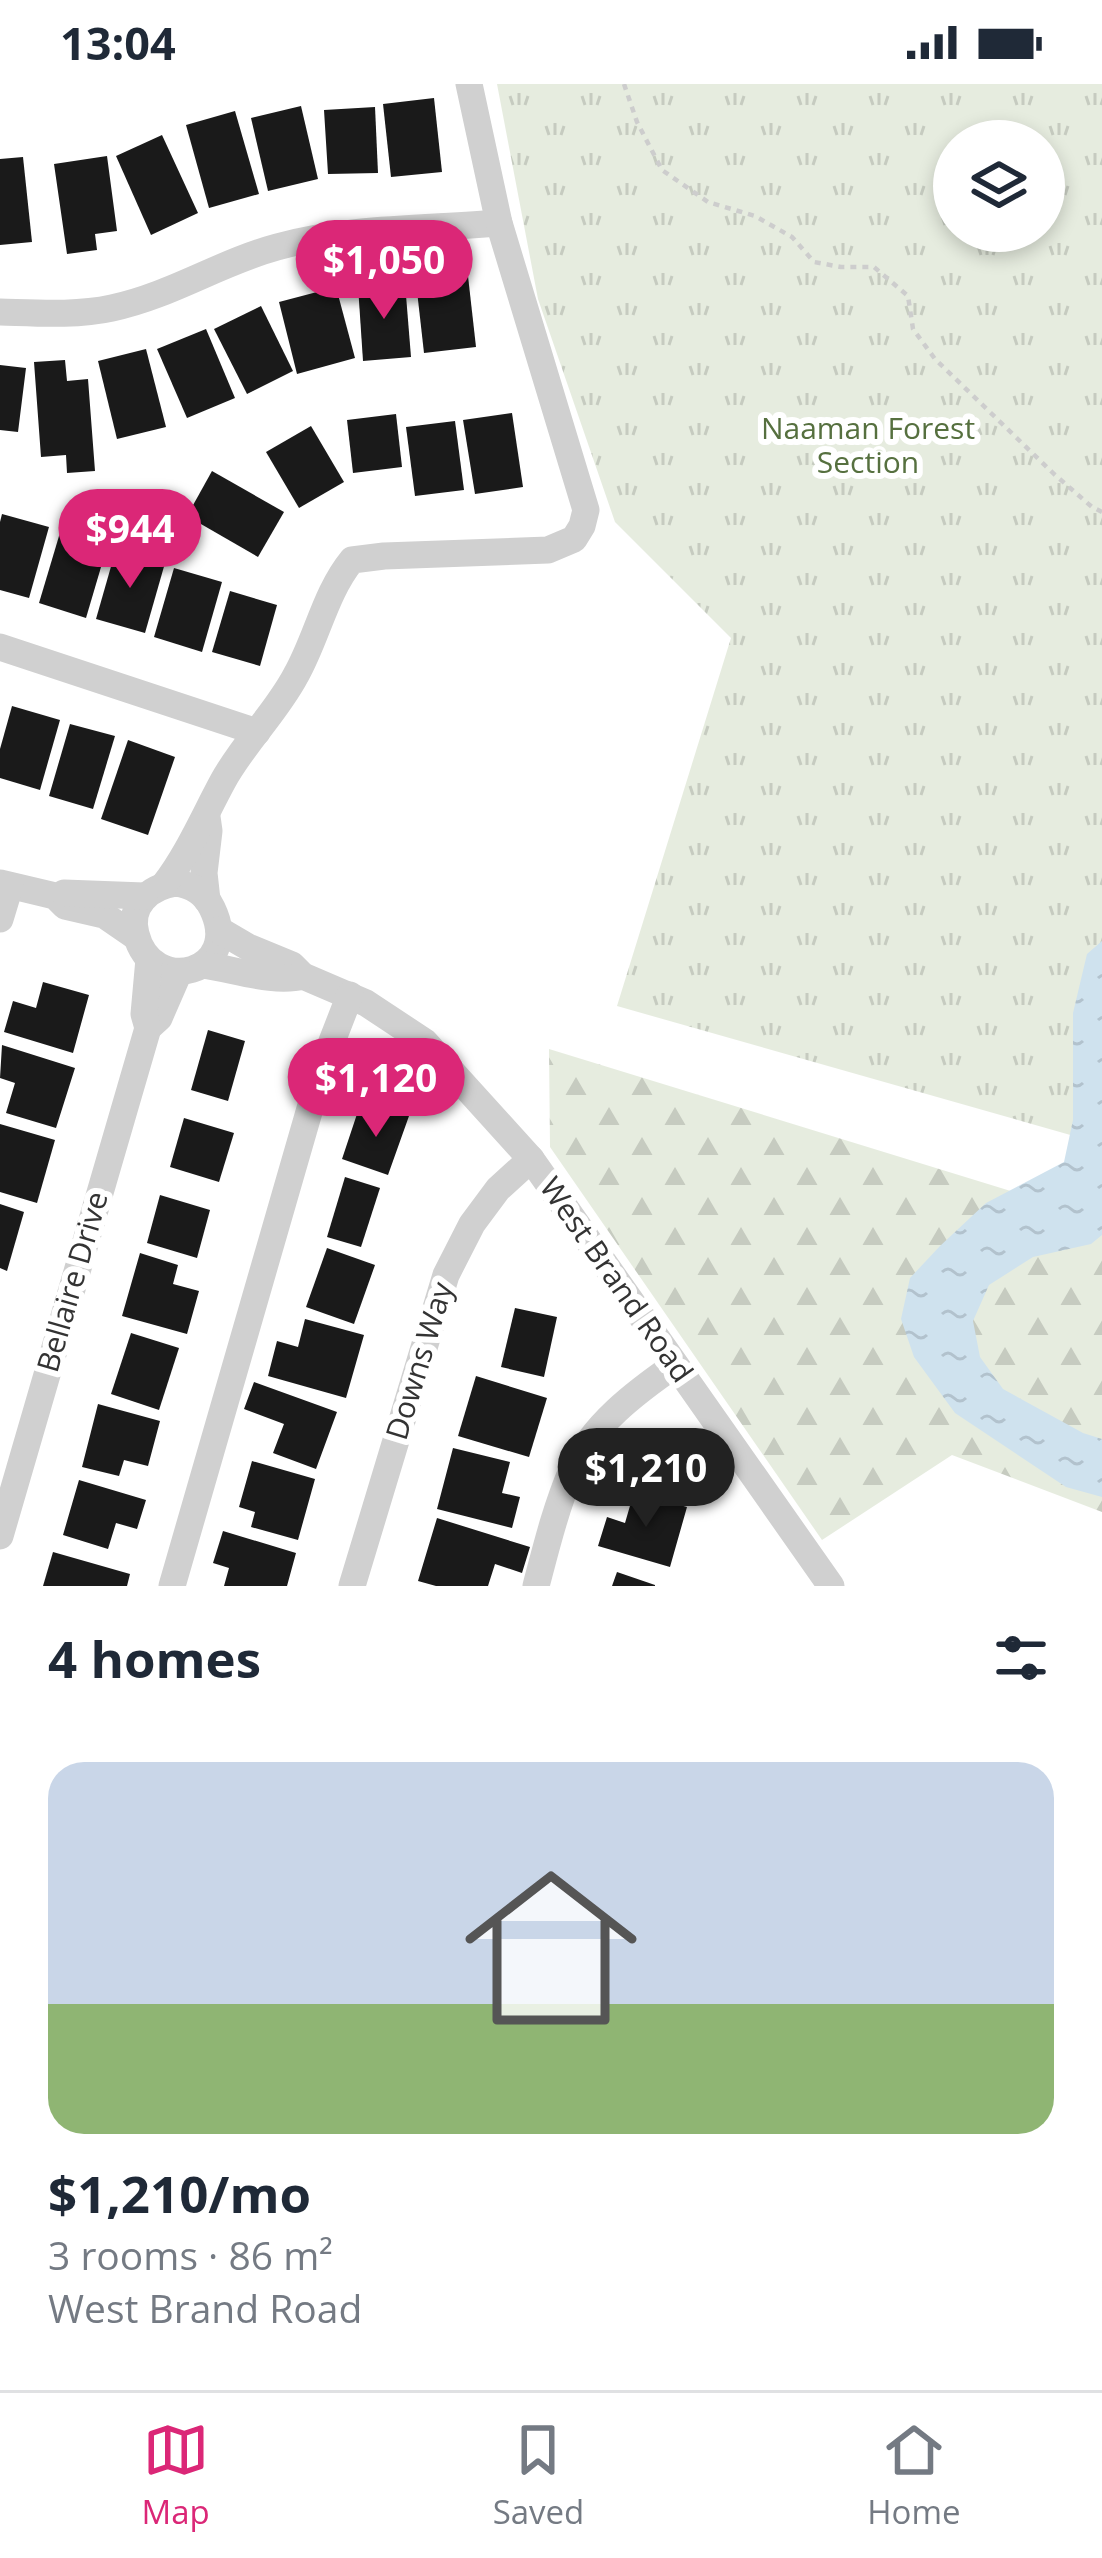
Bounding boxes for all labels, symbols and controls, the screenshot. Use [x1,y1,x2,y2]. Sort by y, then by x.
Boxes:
text: 13:04 [60,12,176,73]
map controls [933,120,1065,252]
button: layers [933,120,1065,252]
pin: $1,050 [286,220,482,322]
text: $1,050 [323,232,445,285]
park label: Naaman Forest Section [761,407,975,482]
pin: $944 [59,489,201,591]
text: $944 [85,501,175,554]
pin: $1,120 [278,1038,474,1140]
text: $1,120 [315,1050,437,1103]
street label: West Brand Road [531,1168,703,1390]
street label: Bellaire Drive [26,1187,117,1377]
street label: Downs Way [375,1276,462,1444]
pin: $1,210 [548,1428,744,1530]
text: $1,210 [585,1440,707,1493]
text: 4 homes [48,1623,261,1693]
icon: filters [988,1625,1054,1691]
icon: home [443,1840,659,2056]
text: $1,210/mo [48,2158,311,2228]
text: 3 rooms · 86 m² [48,2228,333,2281]
text: West Brand Road [48,2281,362,2334]
tab: Map [141,2417,210,2534]
tab: Saved [493,2417,584,2534]
tab: Home [867,2417,961,2534]

